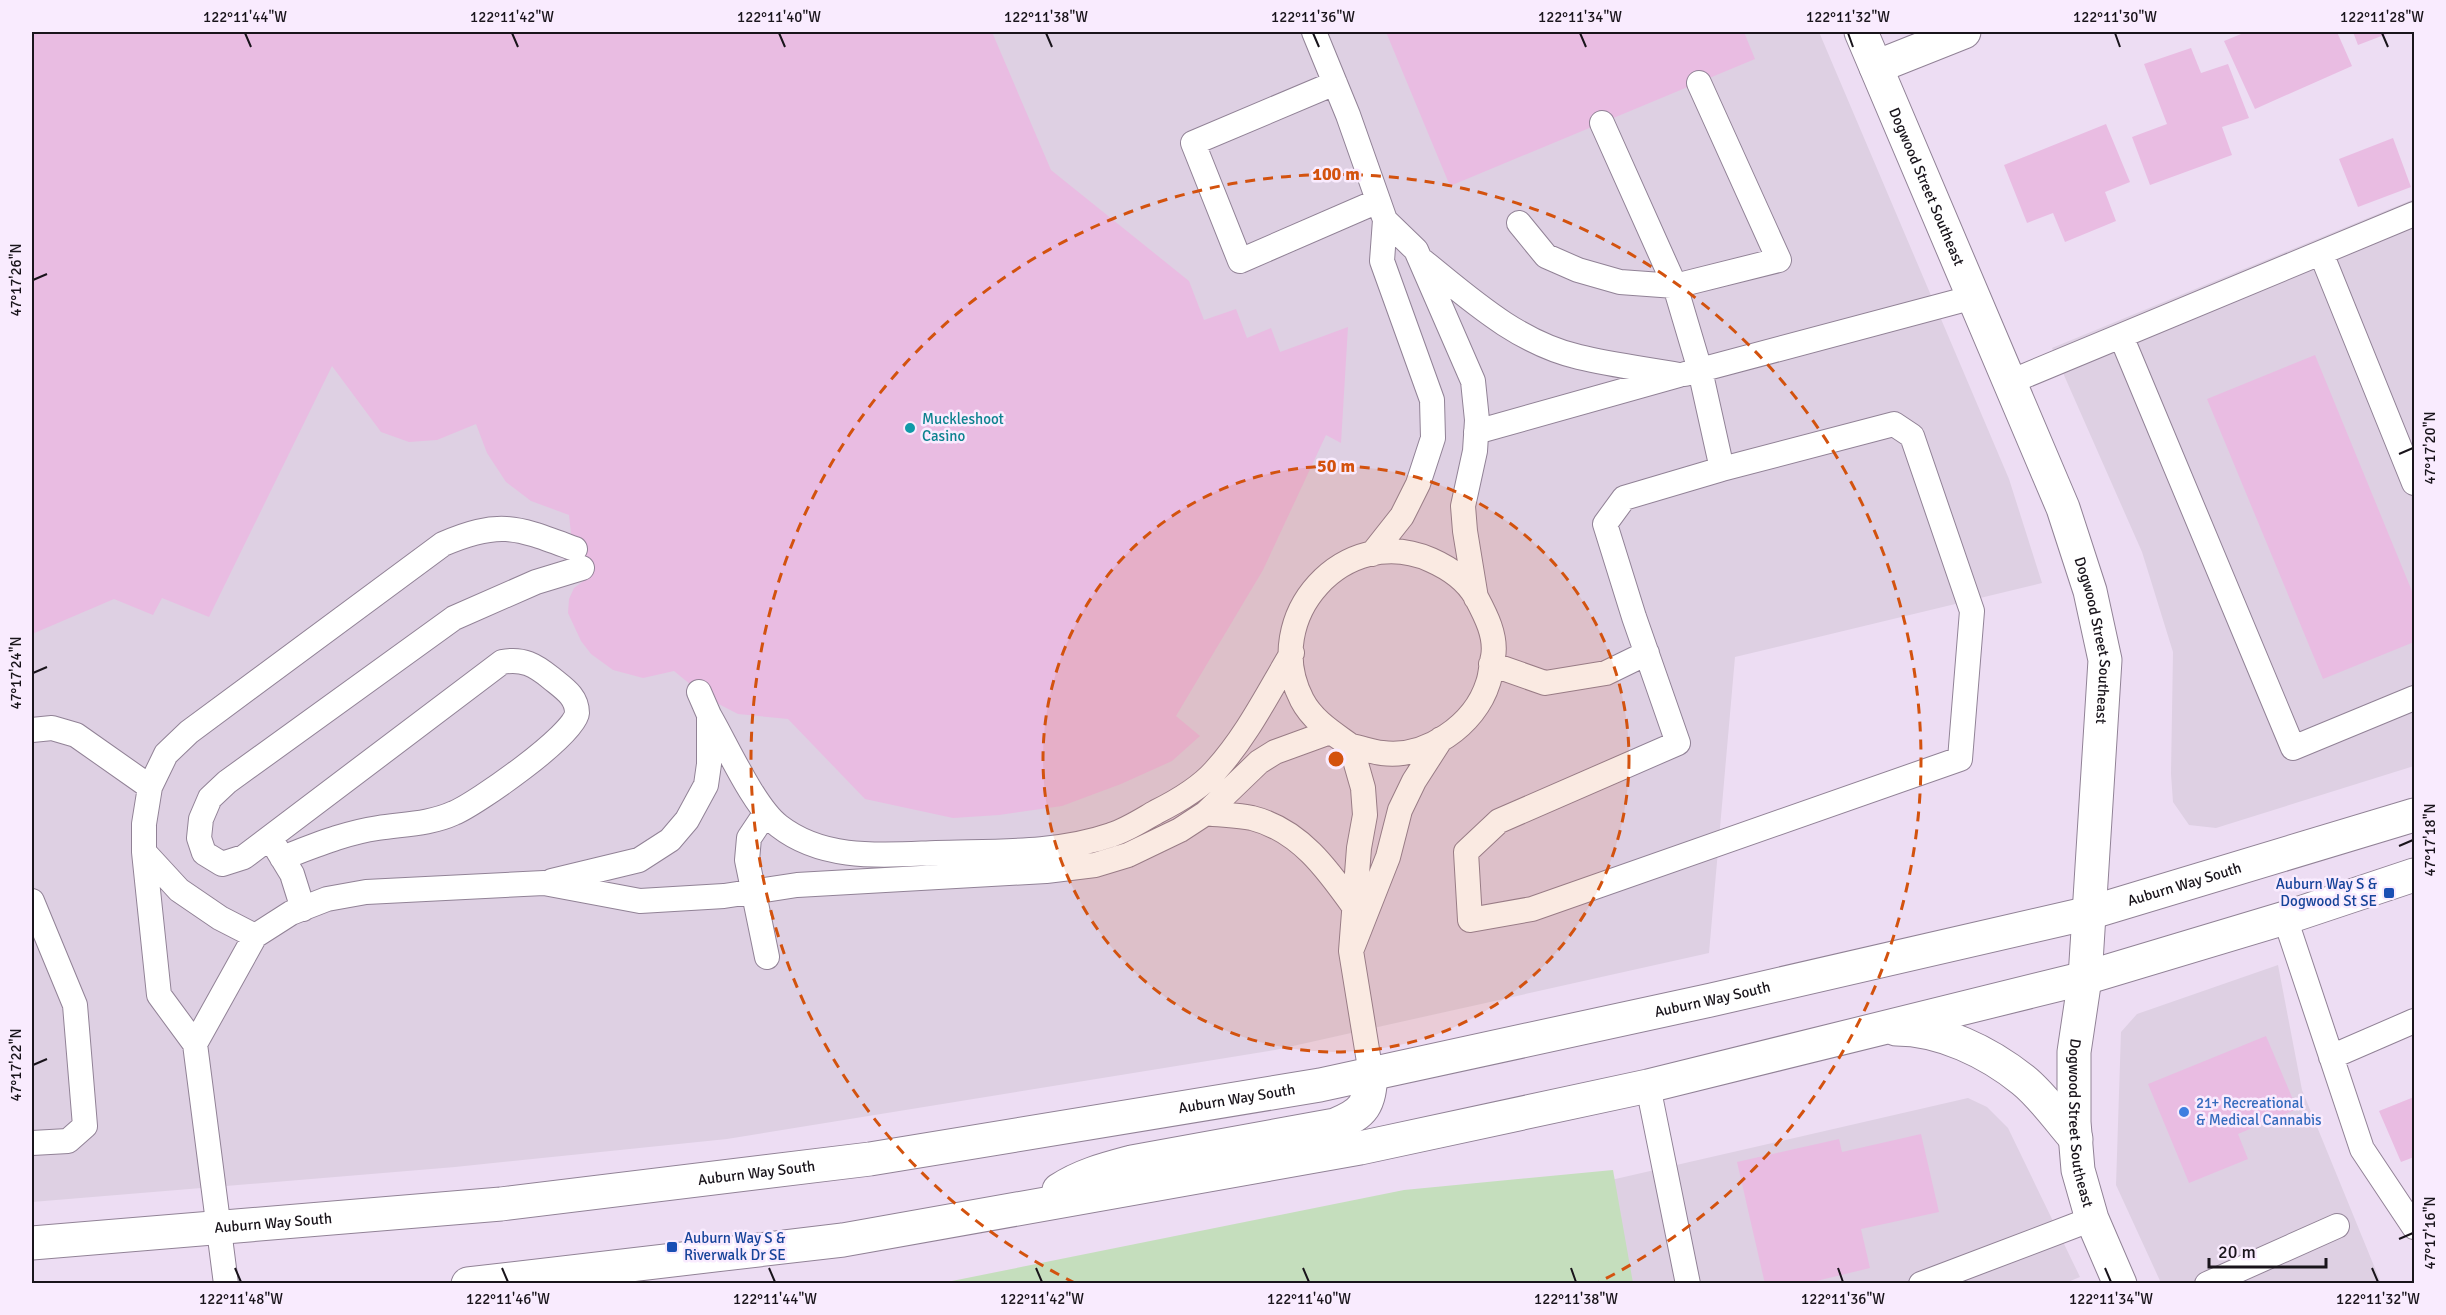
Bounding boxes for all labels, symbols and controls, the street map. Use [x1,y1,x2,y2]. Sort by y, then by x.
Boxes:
text: 122°11'44"W [203,8,287,26]
text: 122°11'42"W [470,8,554,26]
text: 122°11'40"W [737,8,821,26]
text: 122°11'38"W [1004,8,1088,26]
text: 122°11'36"W [1271,8,1355,26]
text: 122°11'34"W [1538,8,1622,26]
text: 122°11'32"W [1806,8,1890,26]
text: 122°11'30"W [2073,8,2157,26]
text: 122°11'28"W [2340,8,2424,26]
street label: Dogwood Street Southeast [1885,105,1968,268]
text: 100 m [1312,163,1360,185]
text: 47°17'26"N [7,243,25,317]
place label: Muckleshoot Casino [922,410,1004,445]
text: 47°17'20"N [2421,411,2439,485]
marker: Muckleshoot Casino [903,421,917,435]
text: 50 m [1317,455,1355,477]
street label: Dogwood Street Southeast [2070,554,2114,725]
text: 47°17'24"N [7,636,25,710]
centre of rings [1326,749,1346,769]
text: 47°17'18"N [2421,803,2439,877]
street label: Auburn Way South [2125,859,2244,910]
place label: Auburn Way S & Dogwood St SE [2276,875,2378,910]
marker: Auburn Way S & Dogwood St SE [2382,886,2396,900]
street label: Auburn Way South [1653,978,1772,1021]
text: 47°17'22"N [7,1028,25,1102]
street label: Dogwood Street Southeast [2065,1037,2097,1209]
street label: Auburn Way South [1177,1080,1296,1117]
place label: 21+ Recreational & Medical Cannabis [2196,1094,2322,1129]
marker: 21+ Recreational & Medical Cannabis [2177,1105,2191,1119]
street label: Auburn Way South [697,1157,816,1189]
text: 47°17'16"N [2421,1196,2439,1270]
street label: Auburn Way South [214,1209,333,1237]
place label: Auburn Way S & Riverwalk Dr SE [684,1229,786,1264]
scale bar [2209,1231,2326,1269]
marker: Auburn Way S & Riverwalk Dr SE [665,1240,679,1254]
text: 20 m [2218,1241,2256,1263]
text: 122°11'48"W [199,1290,283,1308]
text: 122°11'46"W [466,1290,550,1308]
text: 122°11'44"W [733,1290,817,1308]
text: 122°11'42"W [1000,1290,1084,1308]
text: 122°11'40"W [1267,1290,1351,1308]
text: 122°11'38"W [1534,1290,1618,1308]
text: 122°11'36"W [1801,1290,1885,1308]
text: 122°11'34"W [2069,1290,2153,1308]
text: 122°11'32"W [2336,1290,2420,1308]

